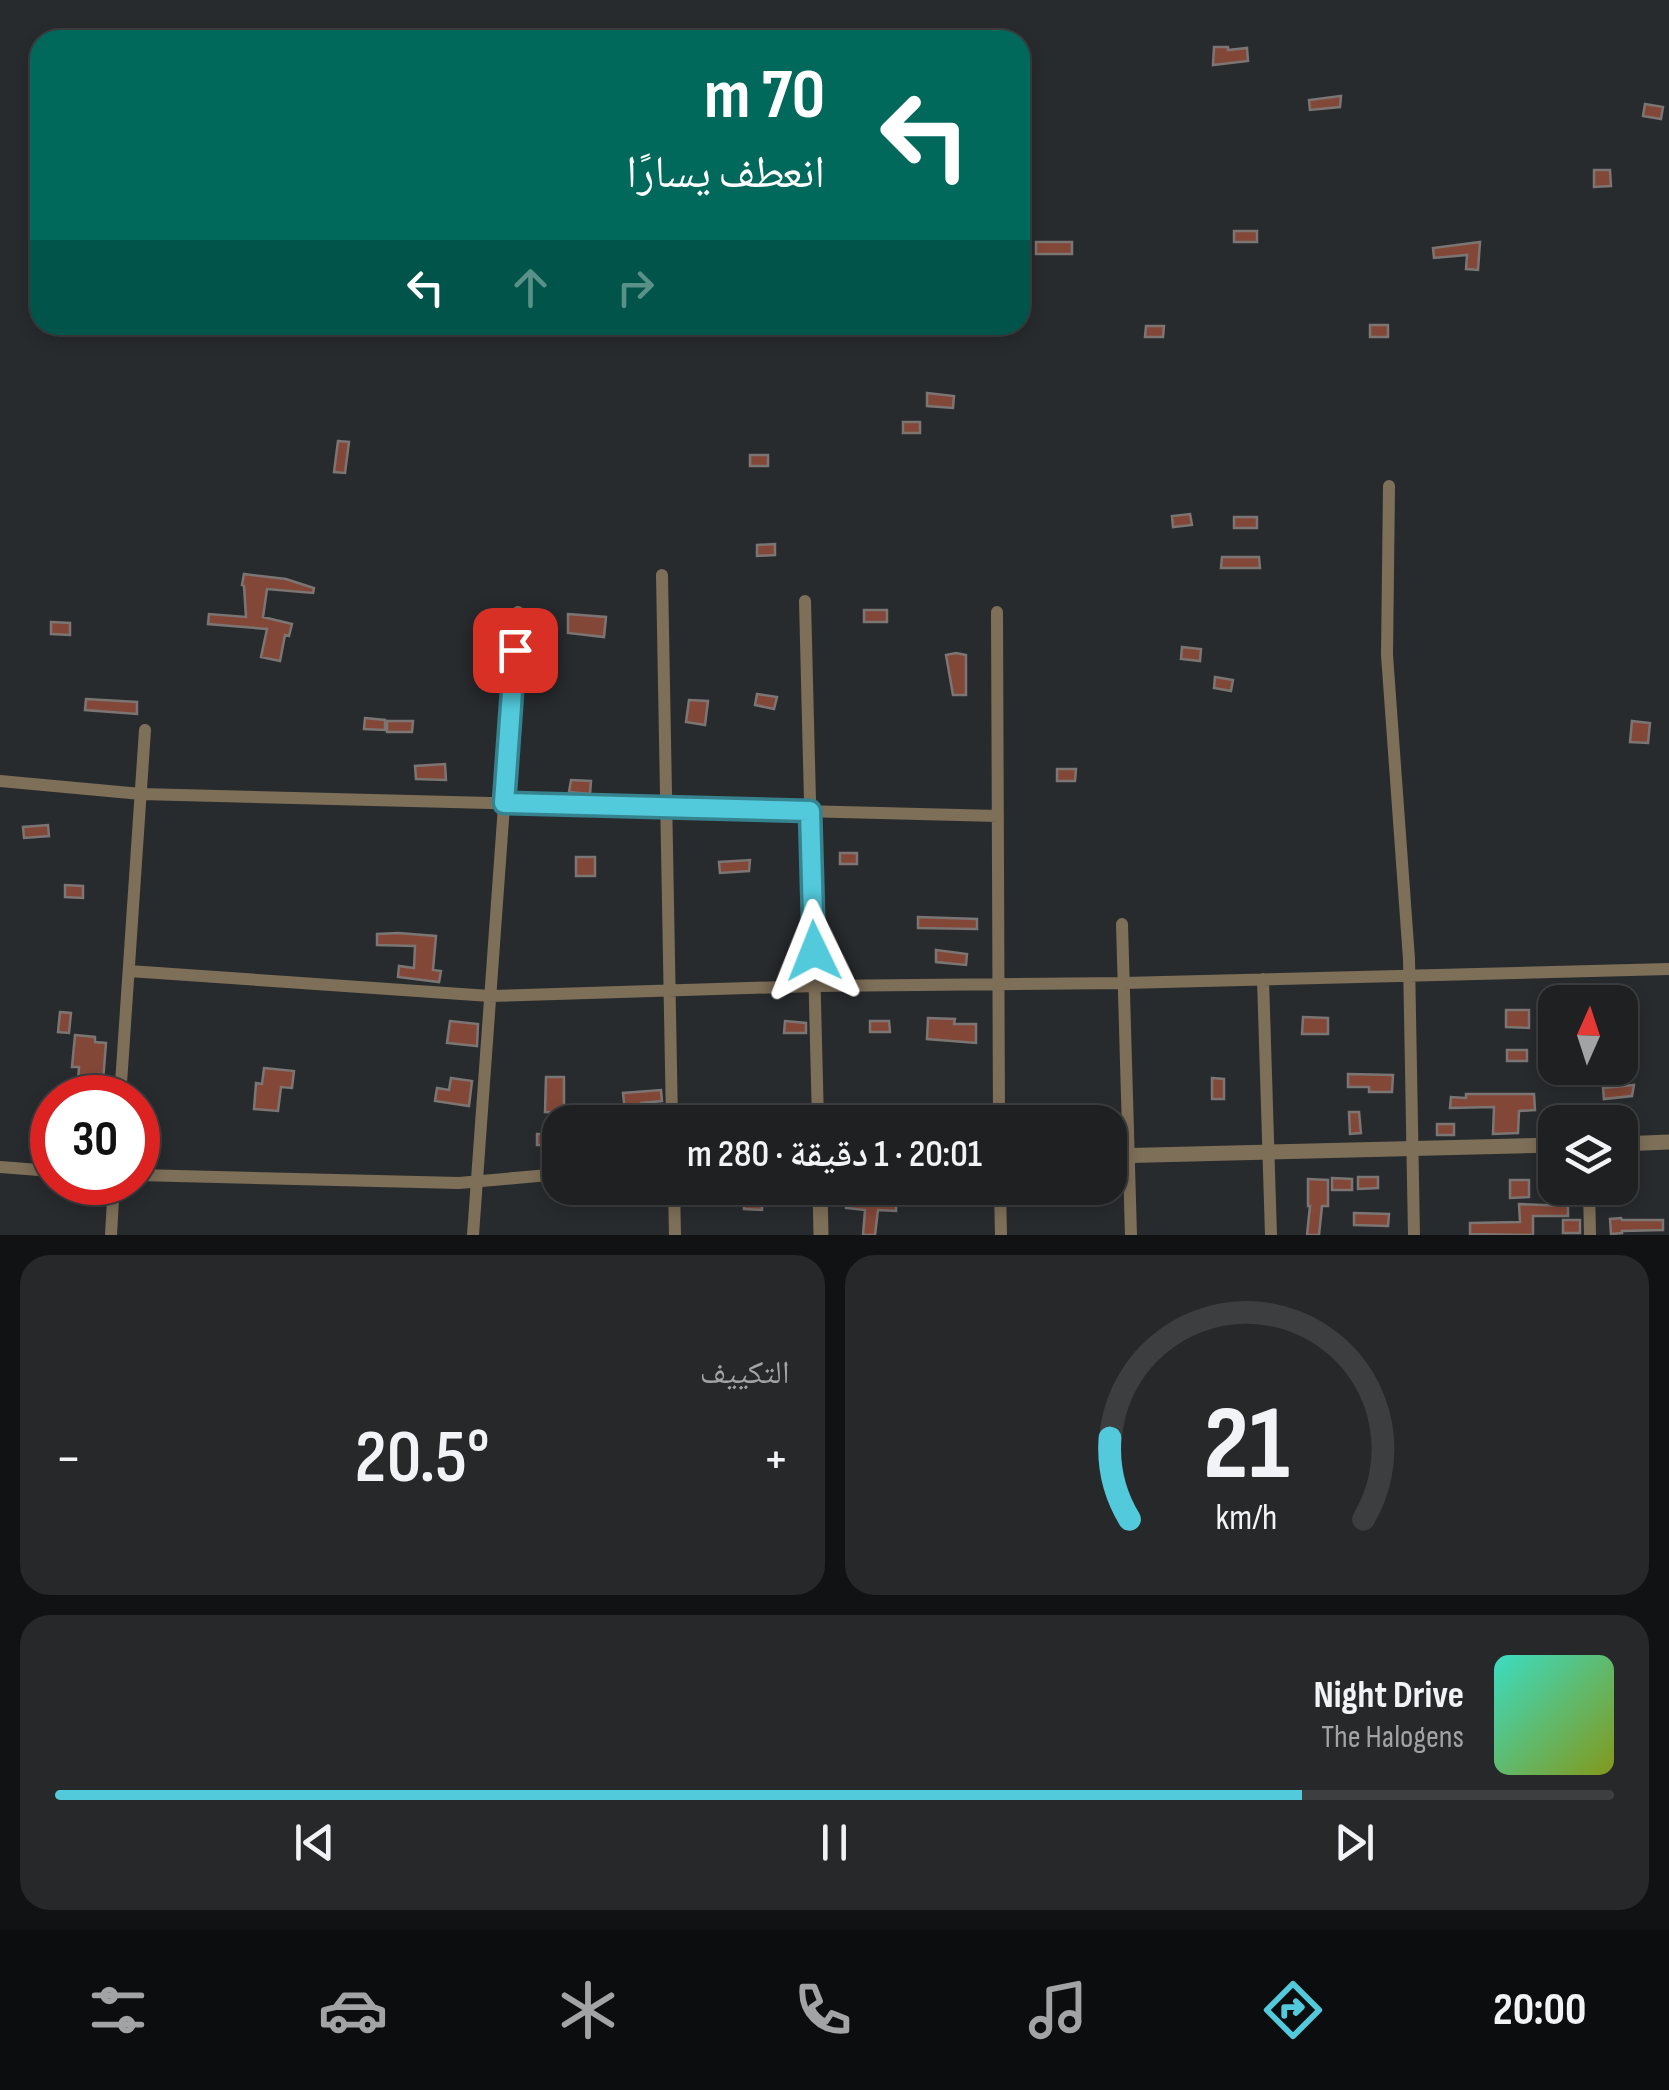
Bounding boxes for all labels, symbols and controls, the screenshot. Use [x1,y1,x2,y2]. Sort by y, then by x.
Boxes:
text: 70 m [704,54,825,138]
icon: left [860,70,990,200]
text: انعطف يسارًا [626,146,825,201]
icon: left [398,260,453,315]
icon: ahead [503,260,558,315]
icon: right [608,260,663,315]
pin [473,608,558,693]
icon: arrive [488,623,543,678]
position arrow [762,899,866,1003]
north arrow [1538,985,1638,1085]
map controls [1538,985,1638,1205]
speed limit sign: 30 [30,1075,160,1205]
button: layers [1538,1105,1638,1205]
text: 20:01 · 1 دقيقة · 280 m [687,1132,982,1177]
text: التكييف [700,1354,790,1393]
text: 21 [1204,1383,1290,1508]
text: 20.5° [355,1413,490,1504]
text: − [55,1426,82,1493]
text: + [763,1426,790,1493]
text: km/h [1216,1497,1278,1540]
text: Night Drive [1313,1673,1464,1718]
text: The Halogens [1321,1718,1464,1757]
icon: previous [287,1815,342,1870]
icon: pause [807,1815,862,1870]
icon: next [1327,1815,1382,1870]
icon: filters [83,1975,153,2045]
icon: car [318,1975,388,2045]
icon: climate [553,1975,623,2045]
icon: phone [788,1975,858,2045]
icon: music [1023,1975,1093,2045]
icon: directions [1258,1975,1328,2045]
text: 20:00 [1493,1983,1586,2038]

